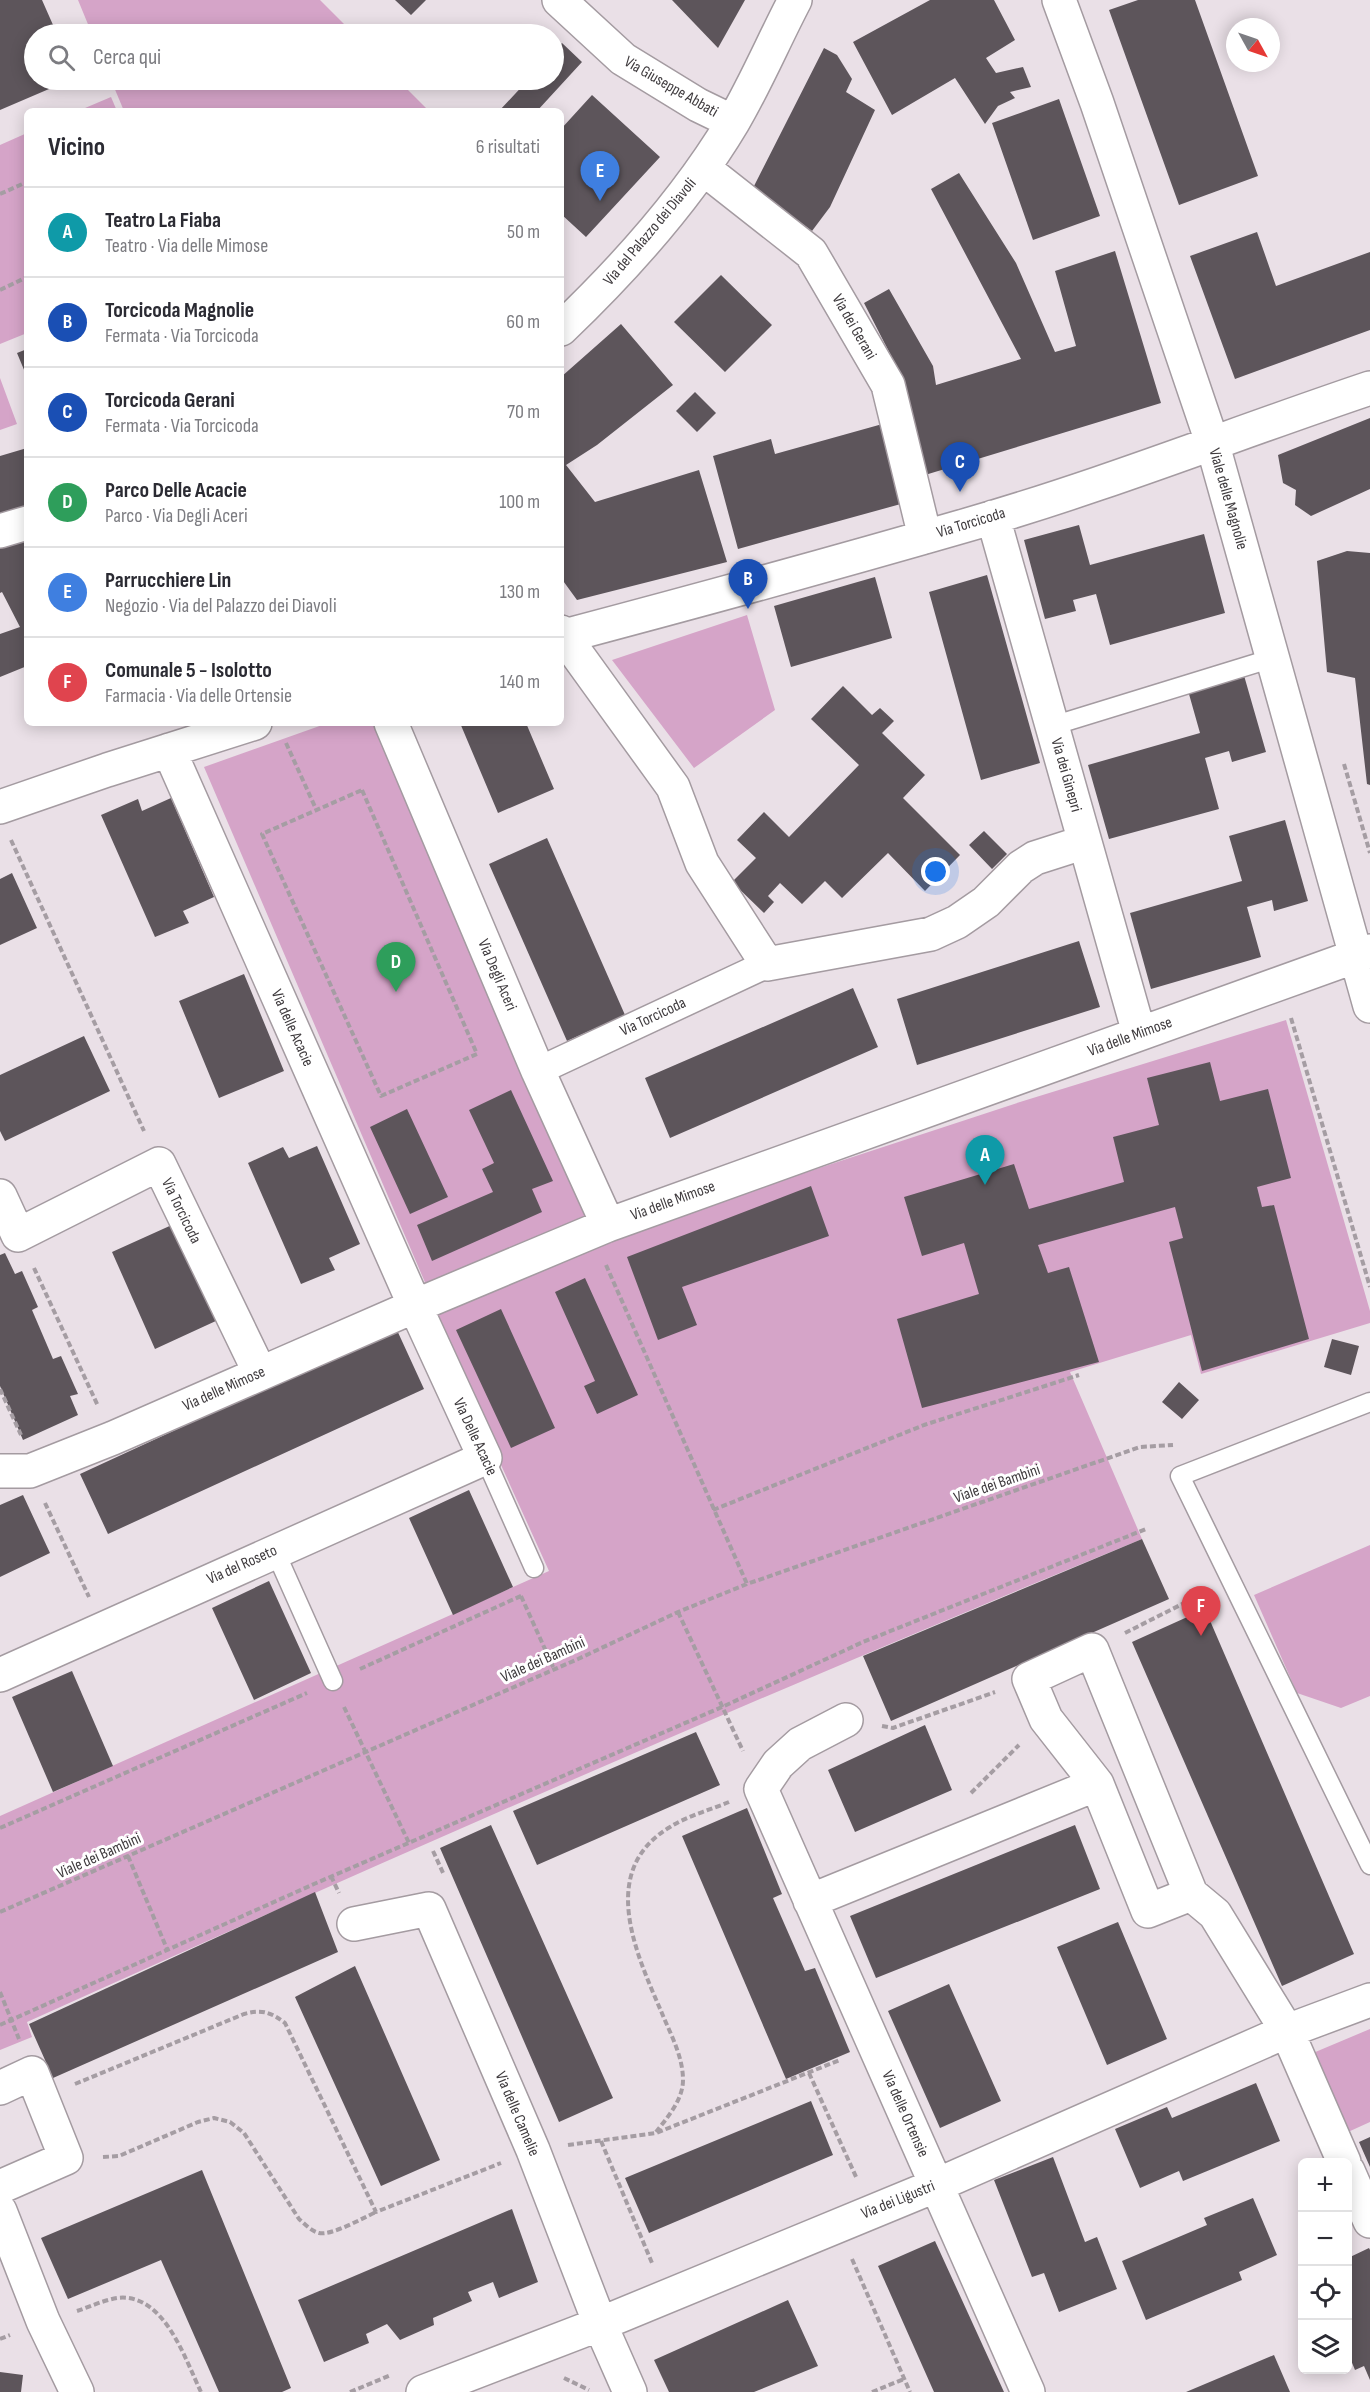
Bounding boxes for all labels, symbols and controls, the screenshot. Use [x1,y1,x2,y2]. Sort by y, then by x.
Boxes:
north arrow [1226,18,1280,72]
search box [24,24,564,90]
icon: search [45,41,78,74]
text: Cerca qui [93,44,161,71]
street label: Via Giuseppe Abbati [621,52,721,122]
text: Vicino [48,132,105,163]
text: 6 risultati [476,135,540,159]
pin: E [580,152,620,201]
street label: Via del Palazzo dei Diavoli [600,174,700,290]
text: Teatro La Fiaba [105,207,221,234]
text: A [63,220,72,244]
text: 50 m [507,220,540,244]
text: Teatro · Via delle Mimose [105,234,268,258]
street label: Via dei Gerani [828,291,880,363]
text: Torcicoda Magnolie [105,297,254,324]
text: B [63,310,72,334]
text: 60 m [506,310,540,334]
text: Fermata · Via Torcicoda [105,324,259,348]
text: Torcicoda Gerani [105,387,235,414]
text: C [62,400,73,424]
text: 70 m [507,400,540,424]
text: Fermata · Via Torcicoda [105,414,259,438]
pin: C [940,442,980,492]
street label: Viale delle Magnolie [1204,446,1252,552]
text: Parco Delle Acacie [105,477,247,504]
text: D [62,490,73,514]
text: 100 m [499,490,540,514]
text: Parco · Via Degli Aceri [105,504,248,528]
street label: Via Torcicoda [935,504,1007,542]
pin: B [728,560,768,609]
text: Parrucchiere Lin [105,567,231,594]
text: E [63,580,72,604]
text: 130 m [500,580,540,604]
text: Negozio · Via del Palazzo dei Diavoli [105,594,337,618]
text: Comunale 5 - Isolotto [105,657,272,684]
text: F [63,670,72,694]
text: 140 m [500,670,540,694]
text: Farmacia · Via delle Ortensie [105,684,292,708]
street label: Via dei Ginepri [1046,736,1086,814]
your location [921,857,950,886]
street label: Via Degli Aceri [473,936,521,1014]
pin: D [376,942,416,992]
street label: Via delle Acacie [267,987,317,1069]
street label: Via Torcicoda [617,993,689,1041]
street label: Via delle Mimose [1085,1013,1175,1061]
pin: A [966,1136,1004,1185]
street label: Via Torcicoda [157,1175,205,1247]
street label: Via delle Mimose [628,1177,718,1225]
street label: Via delle Mimose [180,1362,268,1416]
street label: Via Delle Acacie [449,1395,501,1479]
street label: Viale dei Bambini [951,1460,1043,1508]
street label: Via del Roseto [204,1541,280,1589]
pin: F [1182,1586,1220,1636]
street label: Viale dei Bambini [498,1633,588,1687]
street label: Viale dei Bambini [54,1829,144,1883]
street label: Via delle Ortensie [877,2068,933,2160]
street label: Via delle Camelie [491,2069,543,2159]
map controls [1298,2158,1352,2374]
button: + [1298,2158,1352,2212]
street label: Via dei Ligustri [858,2177,938,2223]
button: − [1298,2212,1352,2266]
button: locate [1298,2266,1352,2320]
button: layers [1298,2320,1352,2374]

